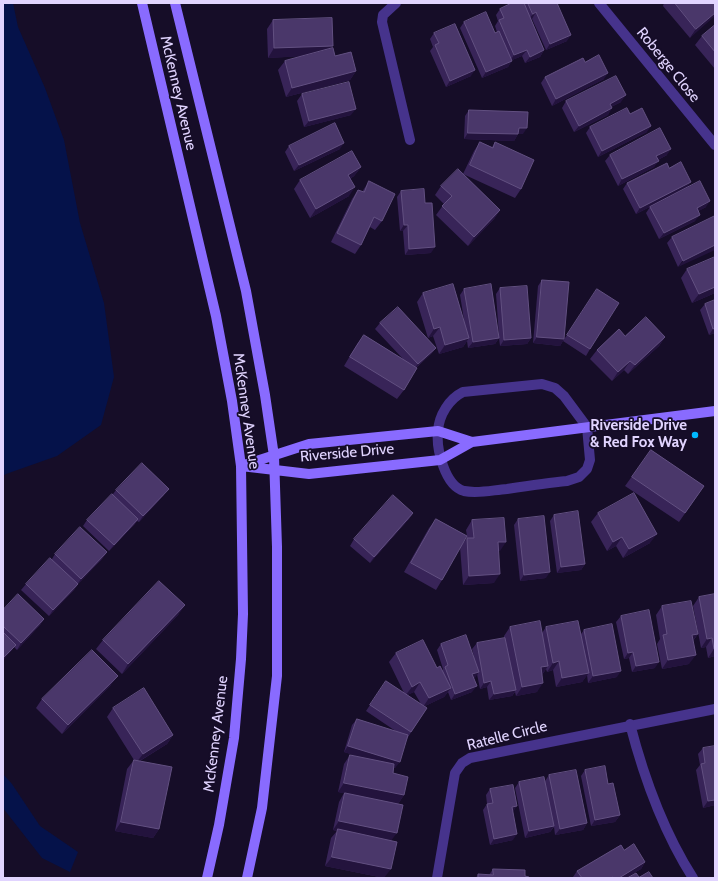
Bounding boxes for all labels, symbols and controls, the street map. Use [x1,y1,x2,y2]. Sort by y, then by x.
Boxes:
street label: Roberge Close [632,24,704,106]
street label: McKenney Avenue [156,34,200,152]
street label: McKenney Avenue [229,352,263,470]
place label: Riverside Drive & Red Fox Way [590,417,687,452]
marker: Riverside Drive & Red Fox Way [690,430,700,440]
street label: Riverside Drive [299,440,395,466]
street label: McKenney Avenue [200,675,232,793]
street label: Ratelle Circle [465,717,549,755]

